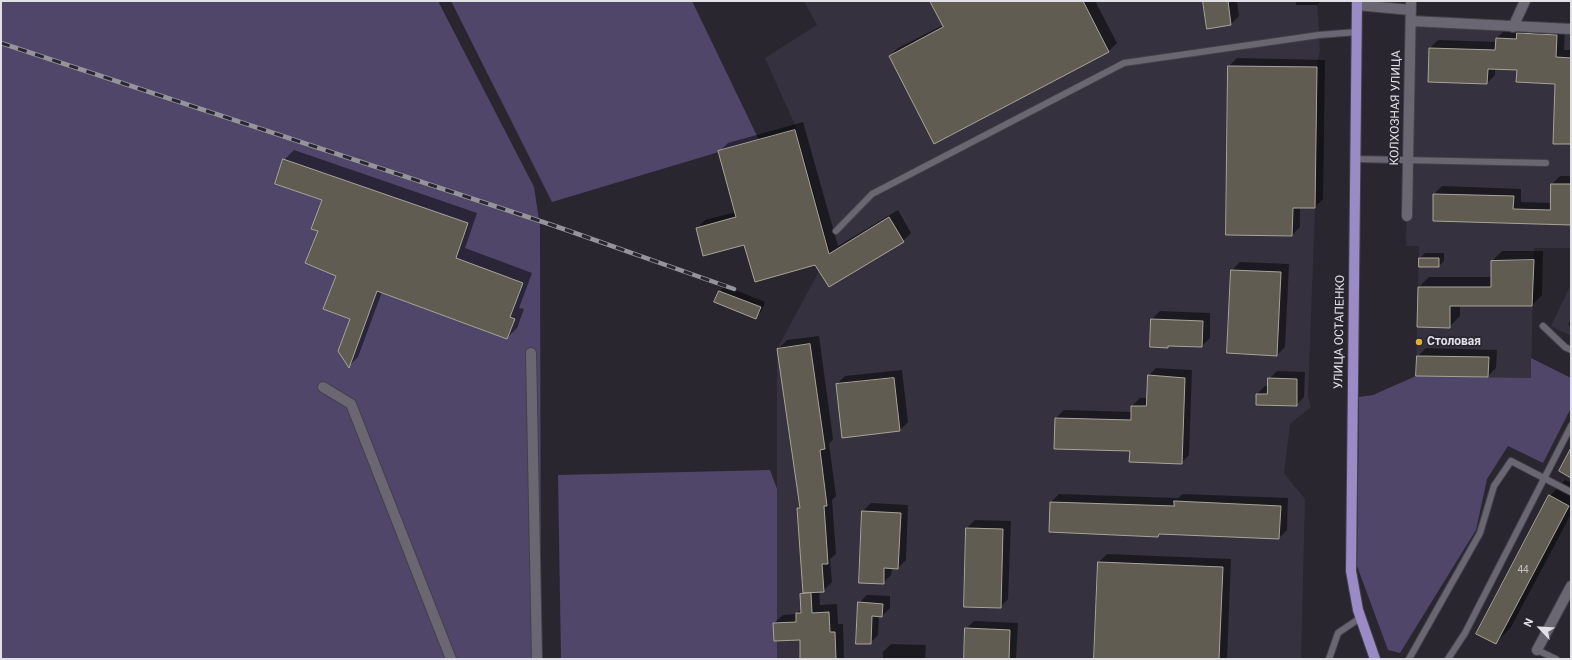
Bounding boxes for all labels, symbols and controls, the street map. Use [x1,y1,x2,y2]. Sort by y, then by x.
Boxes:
street label: КОЛХОЗНАЯ УЛИЦА [1388,50,1404,166]
street label: УЛИЦА ОСТАПЕНКО [1332,275,1348,389]
place label: Столовая [1427,335,1481,349]
marker: Столовая [1414,337,1424,347]
house number: 44 [1517,564,1529,576]
north arrow [1520,608,1560,648]
text: N [1521,616,1536,629]

